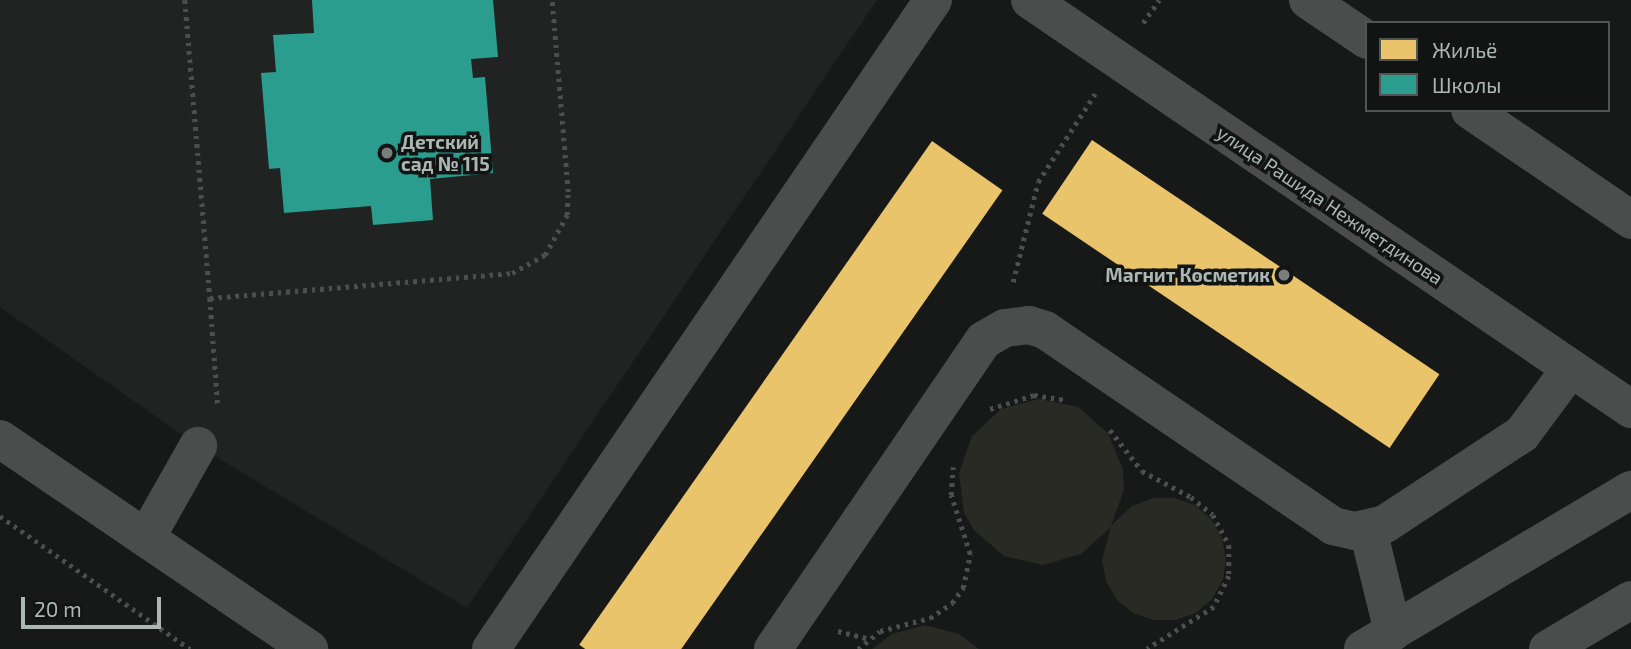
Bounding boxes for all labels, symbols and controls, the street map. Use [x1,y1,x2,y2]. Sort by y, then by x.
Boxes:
legend [1365,21,1610,112]
text: Жильё [1432,37,1497,62]
text: Школы [1432,72,1501,97]
street label: улица Рашида Нежметдинова [1213,121,1447,289]
place label: Детский сад № 115 [401,131,490,175]
marker: Детский сад № 115 [379,145,395,161]
place label: Магнит Косметик [1105,264,1270,286]
marker: Магнит Косметик [1276,267,1292,283]
scale bar [24,582,164,626]
text: 20 m [34,596,82,621]

